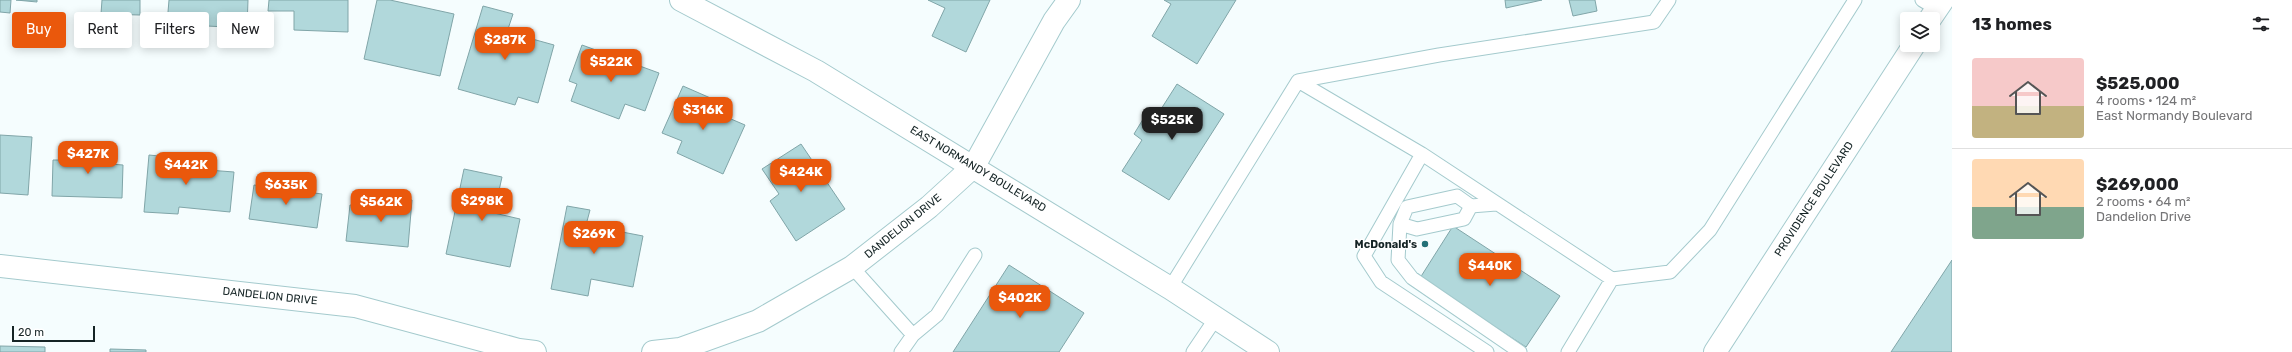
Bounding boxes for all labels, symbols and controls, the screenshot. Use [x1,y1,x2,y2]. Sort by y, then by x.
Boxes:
chip: Buy [12,12,66,48]
chip: Rent [74,12,132,48]
chip: Filters [140,12,209,48]
chip: New [217,12,274,48]
map controls [1900,12,1940,52]
button: layers [1900,12,1940,52]
icon: filters [2250,13,2272,35]
text: 13 homes [1972,14,2052,34]
pin: $287K [477,27,533,61]
text: $287K [484,32,526,47]
pin: $522K [583,49,639,83]
text: $522K [590,54,632,69]
text: $525,000 [2096,73,2180,93]
icon: home [2004,74,2052,122]
text: 4 rooms · 124 m² [2096,93,2196,108]
pin: $316K [675,97,731,131]
text: $316K [683,102,723,117]
pin: $525K [1144,107,1200,141]
text: East Normandy Boulevard [2096,108,2253,123]
text: $525K [1151,112,1193,127]
street label: EAST NORMANDY BOULEVARD [908,123,1048,215]
street label: PROVIDENCE BOULEVARD [1772,139,1856,259]
pin: $427K [60,141,116,175]
text: $427K [67,146,109,161]
pin: $442K [158,152,214,186]
text: $442K [164,157,208,172]
pin: $424K [773,159,829,193]
text: $424K [779,164,823,179]
pin: $635K [258,172,314,206]
text: $269,000 [2096,174,2179,194]
icon: home [2004,175,2052,223]
text: $635K [265,177,307,192]
pin: $298K [454,188,510,222]
pin: $562K [353,189,409,223]
street label: DANDELION DRIVE [862,191,944,261]
text: $298K [461,193,503,208]
text: $562K [360,194,402,209]
text: 2 rooms · 64 m² [2096,194,2191,209]
text: Dandelion Drive [2096,209,2191,224]
pin: $269K [566,221,622,255]
text: $269K [573,226,615,241]
place label: McDonald's [1355,238,1417,251]
marker: McDonald's [1420,239,1430,249]
pin: $440K [1462,253,1518,287]
text: $440K [1468,258,1512,273]
street label: DANDELION DRIVE [222,285,318,307]
pin: $402K [992,285,1048,319]
text: $402K [998,290,1042,305]
scale bar [12,324,95,343]
text: 20 m [18,326,44,339]

